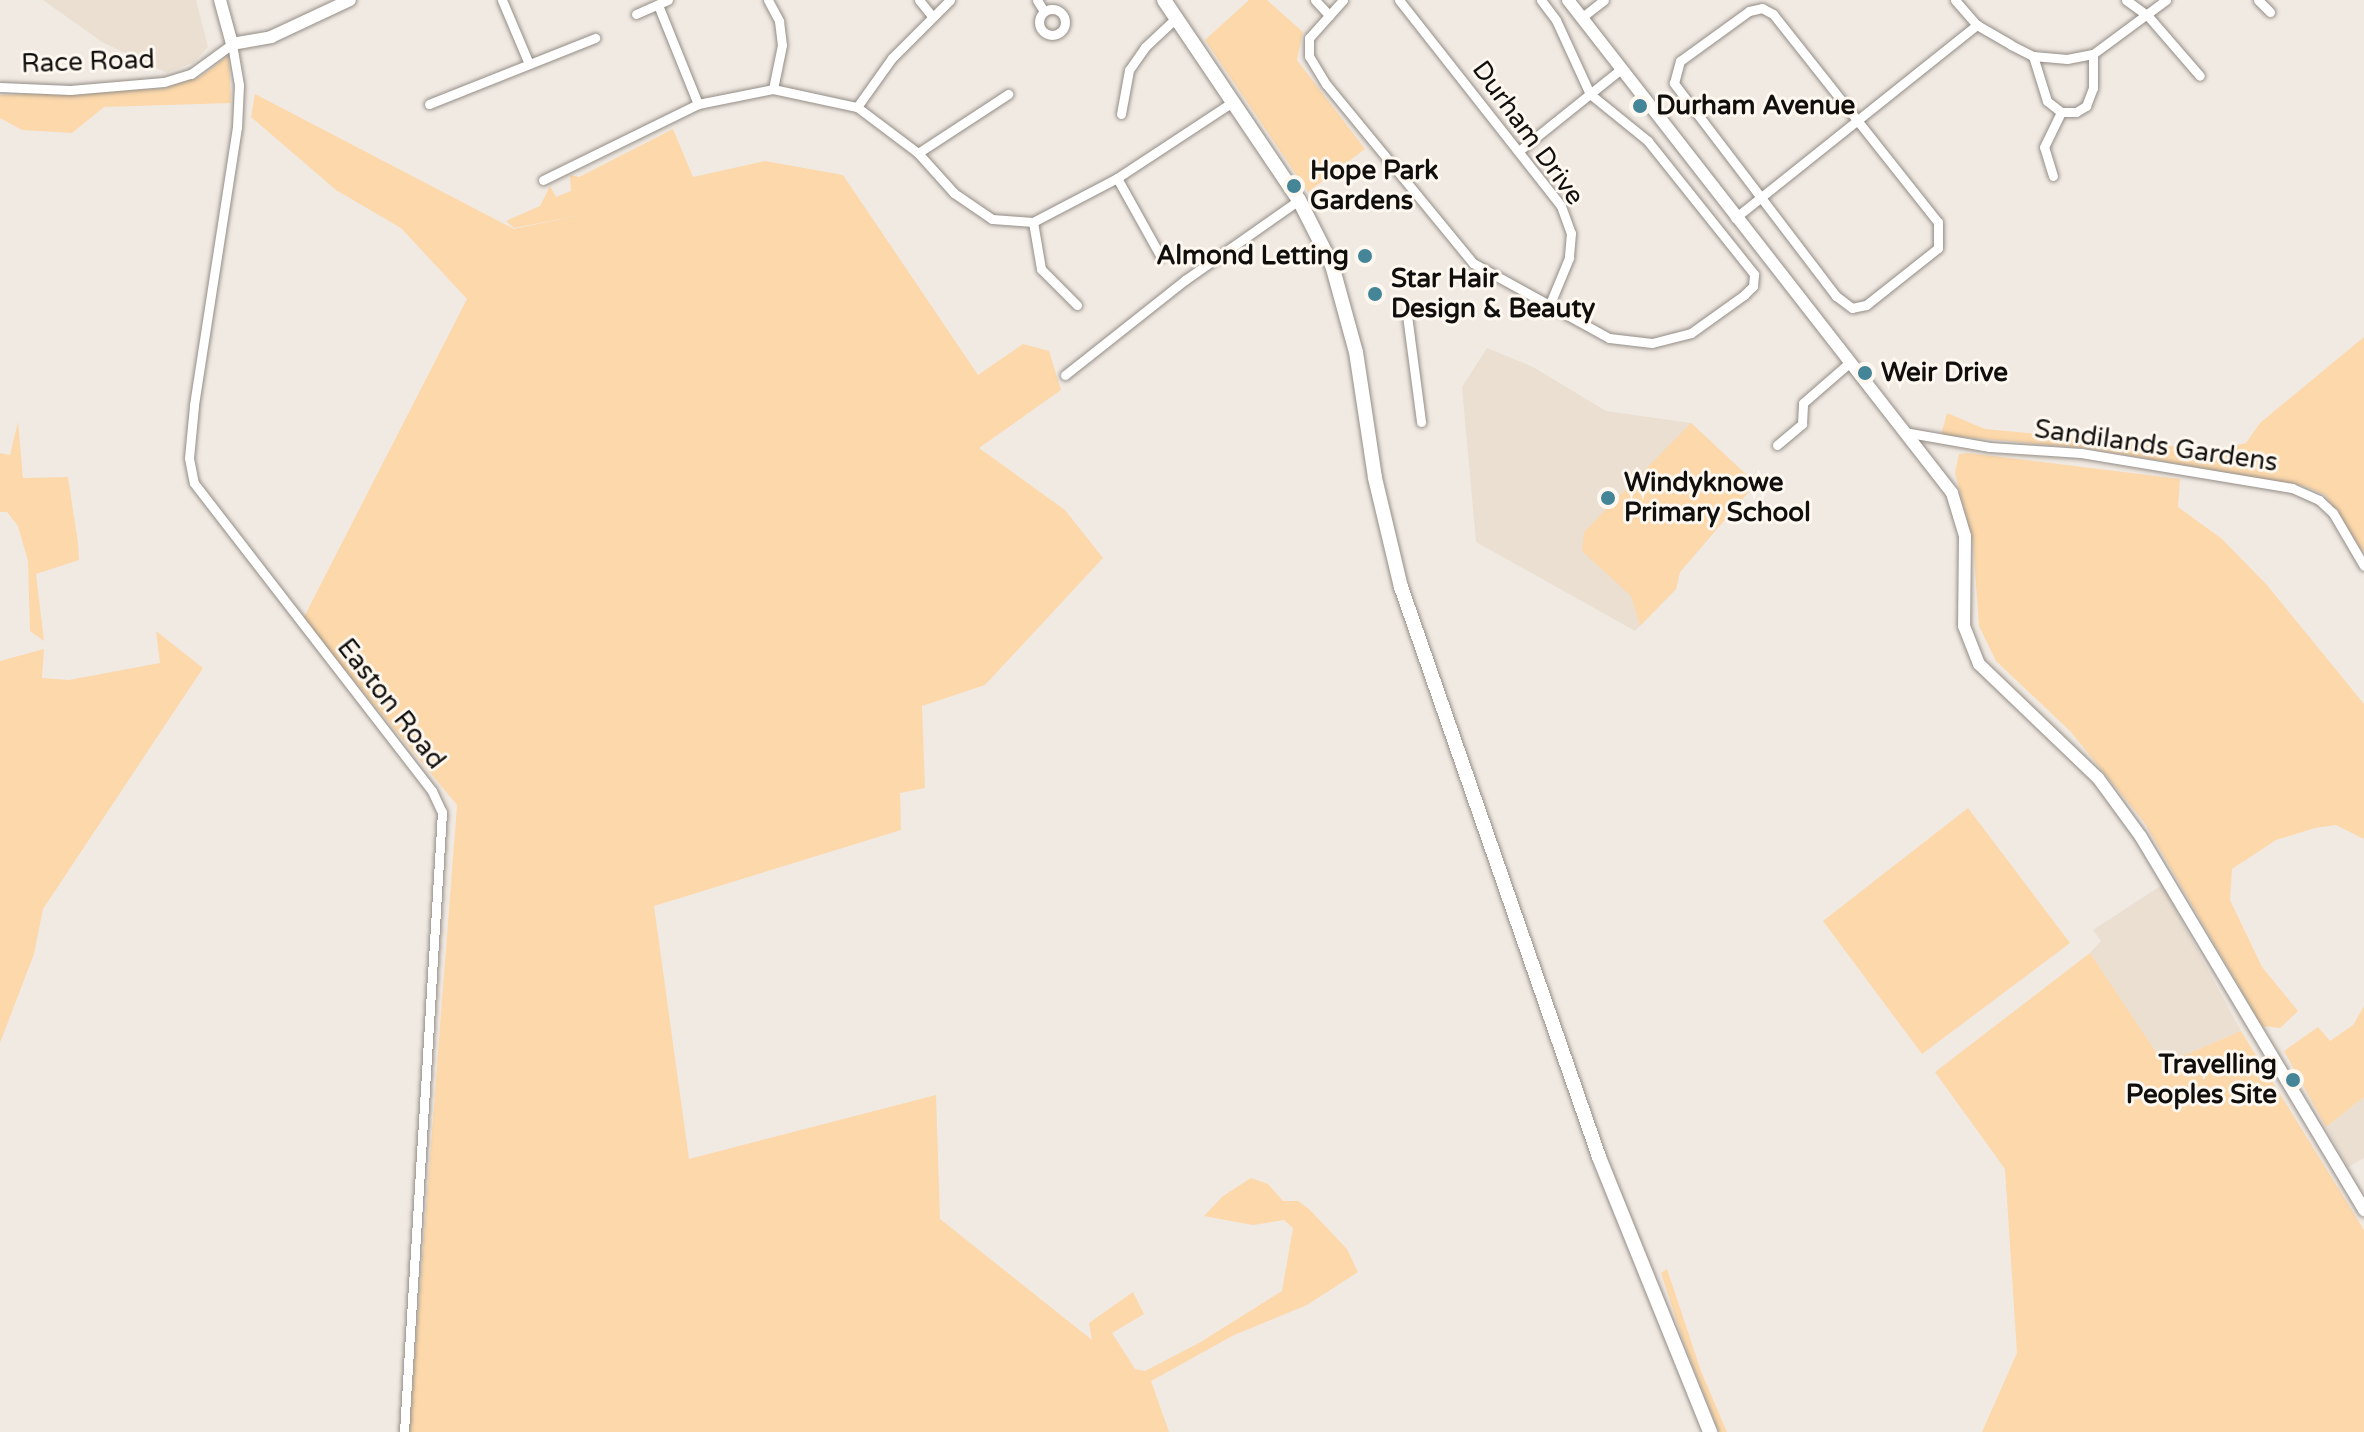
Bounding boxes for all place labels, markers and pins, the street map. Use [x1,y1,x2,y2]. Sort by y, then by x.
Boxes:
place label: Durham Avenue [1656,90,1855,122]
marker: Durham Avenue [1631,97,1649,115]
place label: Hope Park Gardens [1310,155,1438,216]
marker: Hope Park Gardens [1285,177,1303,195]
place label: Almond Letting [1156,240,1349,272]
marker: Almond Letting [1356,247,1374,265]
place label: Star Hair Design & Beauty [1391,263,1595,324]
marker: Star Hair Design & Beauty [1366,285,1384,303]
place label: Weir Drive [1881,357,2008,389]
marker: Weir Drive [1856,364,1874,382]
place label: Windyknowe Primary School [1624,467,1811,528]
marker: Windyknowe Primary School [1599,489,1617,507]
place label: Travelling Peoples Site [2126,1049,2277,1110]
marker: Travelling Peoples Site [2284,1071,2302,1089]

